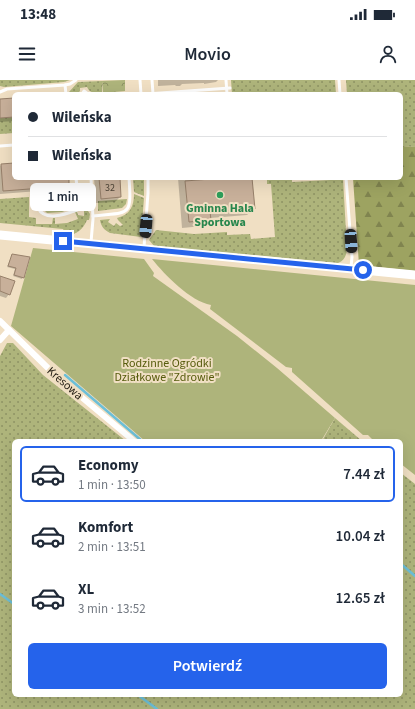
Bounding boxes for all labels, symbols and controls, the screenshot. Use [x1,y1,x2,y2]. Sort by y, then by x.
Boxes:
text: 13:48 [20,4,56,25]
text: Movio [184,42,231,67]
icon: menu [16,43,38,65]
icon: person [377,43,399,65]
text: Wileńska [52,107,112,128]
text: Wileńska [52,145,112,166]
house number: 32 [105,181,115,195]
callout: 1 min [30,183,96,211]
text: 1 min [48,188,78,206]
marker: Gminna Hala Sportowa [215,190,225,200]
place label: Gminna Hala Sportowa [186,200,254,231]
car [139,214,153,238]
car [344,229,358,253]
route end [54,232,72,250]
route start [354,261,372,279]
park label: Rodzinne Ogródki Działkowe "Zdrowie" [114,355,220,386]
street label: Kresowa [43,363,86,404]
text: Economy [78,455,139,476]
icon: car [30,456,66,492]
text: 7.44 zł [343,464,385,485]
text: 1 min · 13:50 [78,476,146,494]
text: Komfort [78,517,133,538]
icon: car [30,518,66,554]
text: 10.04 zł [336,526,385,547]
text: 2 min · 13:51 [78,538,146,556]
text: XL [78,579,94,600]
icon: car [30,580,66,616]
text: 12.65 zł [336,588,385,609]
text: 3 min · 13:52 [78,600,146,618]
button: Potwierdź [28,643,387,689]

